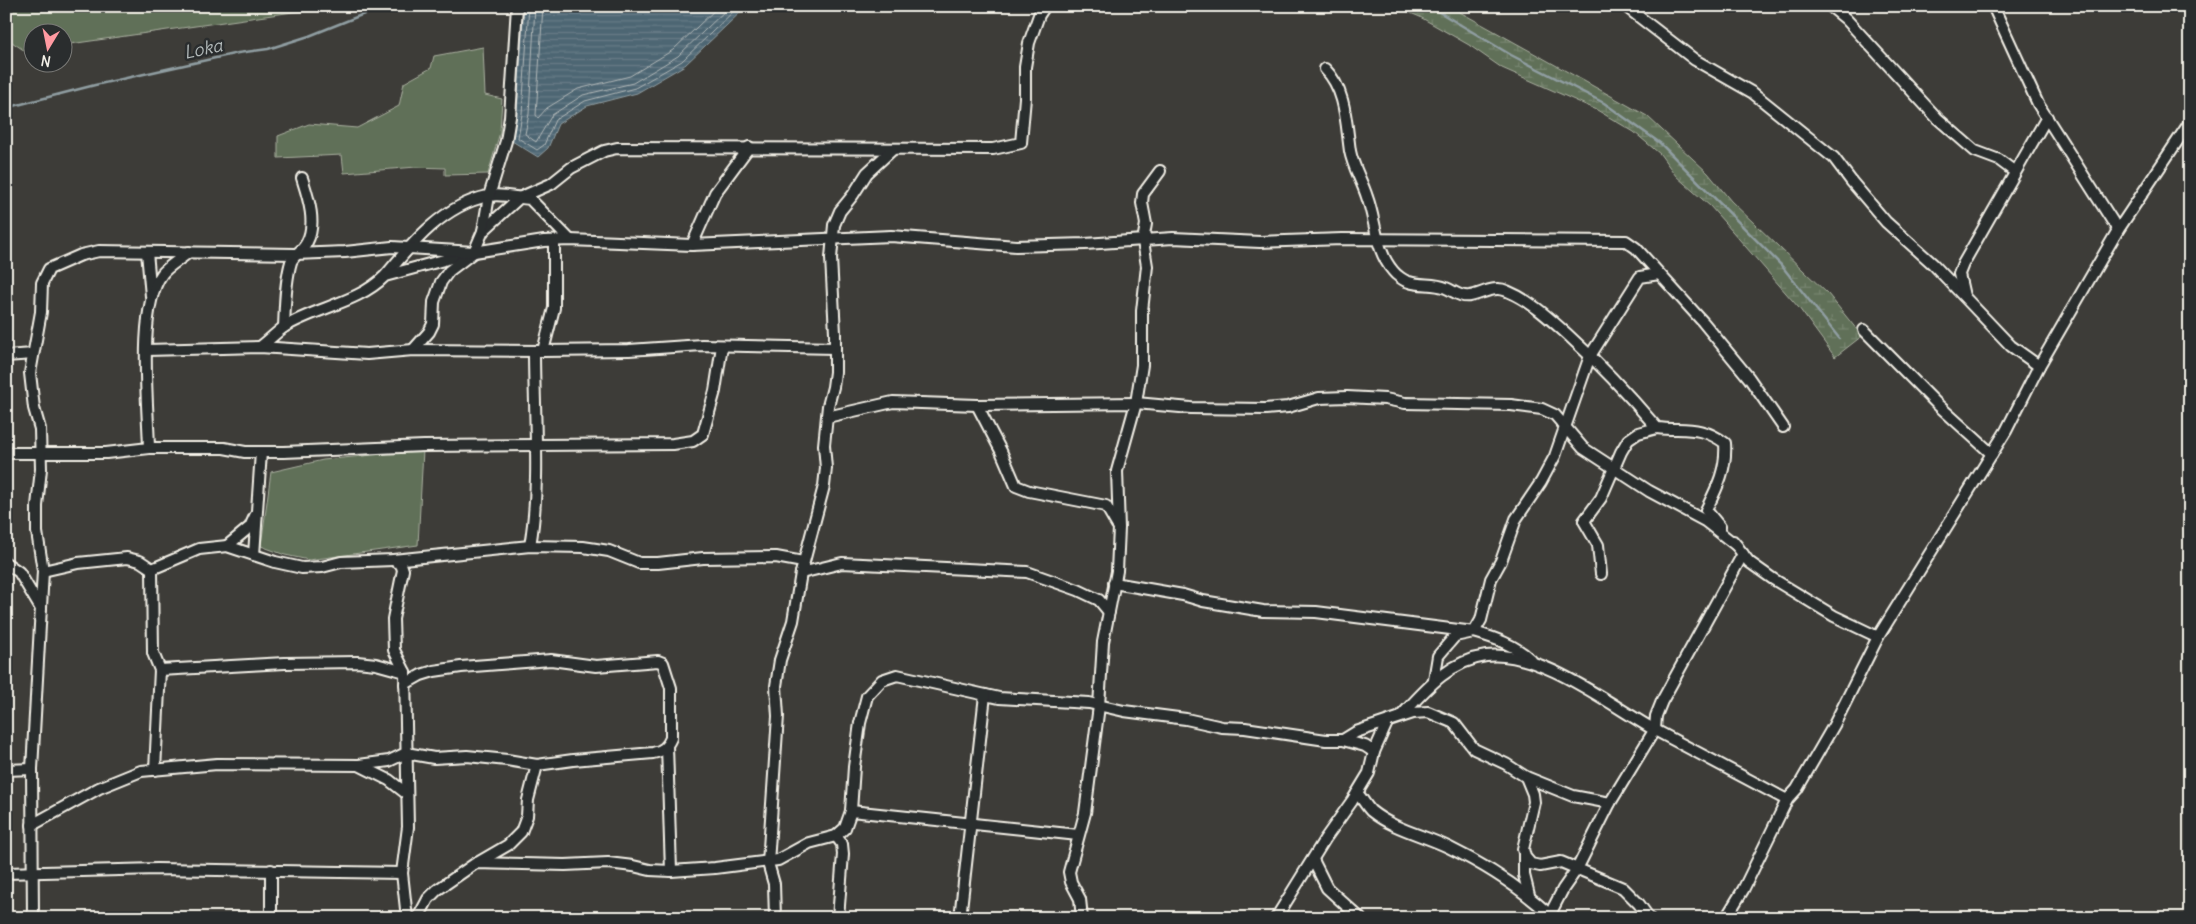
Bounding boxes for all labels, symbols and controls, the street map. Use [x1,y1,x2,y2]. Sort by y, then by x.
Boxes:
north arrow [22,22,72,72]
water label: Loka [181,33,226,64]
text: N [39,51,52,71]

